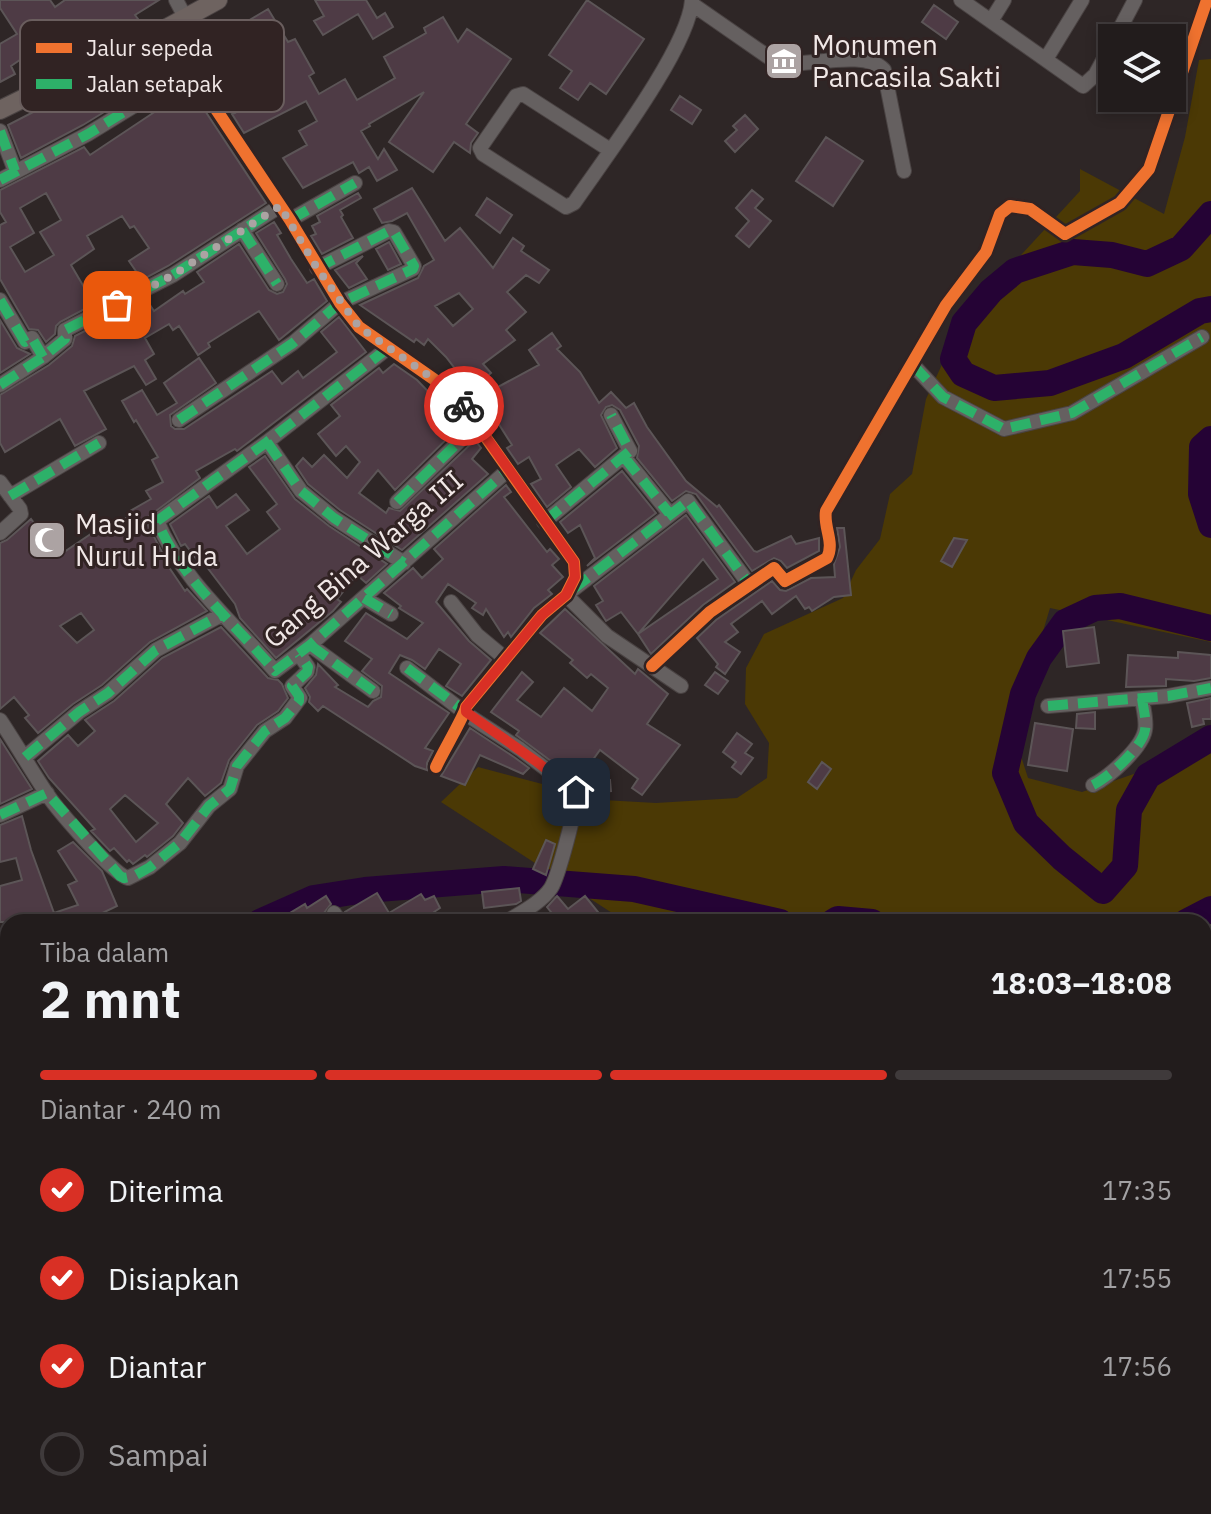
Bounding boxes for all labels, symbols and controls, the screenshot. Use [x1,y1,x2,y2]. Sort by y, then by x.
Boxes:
legend [20,20,284,112]
map controls [1098,24,1186,112]
button: layers [1098,24,1186,112]
place label: Monumen Pancasila Sakti [812,26,1001,95]
text: Jalur sepeda [86,33,213,62]
museum icon: Monumen Pancasila Sakti [763,40,805,82]
text: Jalan setapak [86,69,223,98]
pin [83,271,151,339]
icon: bag [95,283,139,327]
courier [424,366,504,446]
icon: bike [442,384,486,428]
street label: Gang Bina Warga III [255,461,470,656]
place label: Masjid Nurul Huda [75,505,218,574]
mosque icon: Masjid Nurul Huda [26,519,68,561]
pin [542,758,610,826]
icon: home [554,770,598,814]
text: Tiba dalam [40,935,169,969]
text: 18:03–18:08 [991,963,1172,1002]
text: 2 mnt [40,965,181,1032]
text: Diantar · 240 m [40,1092,222,1126]
icon: check [40,1168,84,1212]
text: Diterima [108,1171,223,1210]
text: 17:35 [1102,1173,1172,1207]
icon: check [40,1256,84,1300]
text: Disiapkan [108,1259,240,1298]
text: 17:55 [1102,1261,1172,1295]
icon: check [40,1344,84,1388]
text: Diantar [108,1347,206,1386]
text: 17:56 [1102,1349,1172,1383]
text: Sampai [108,1435,209,1474]

